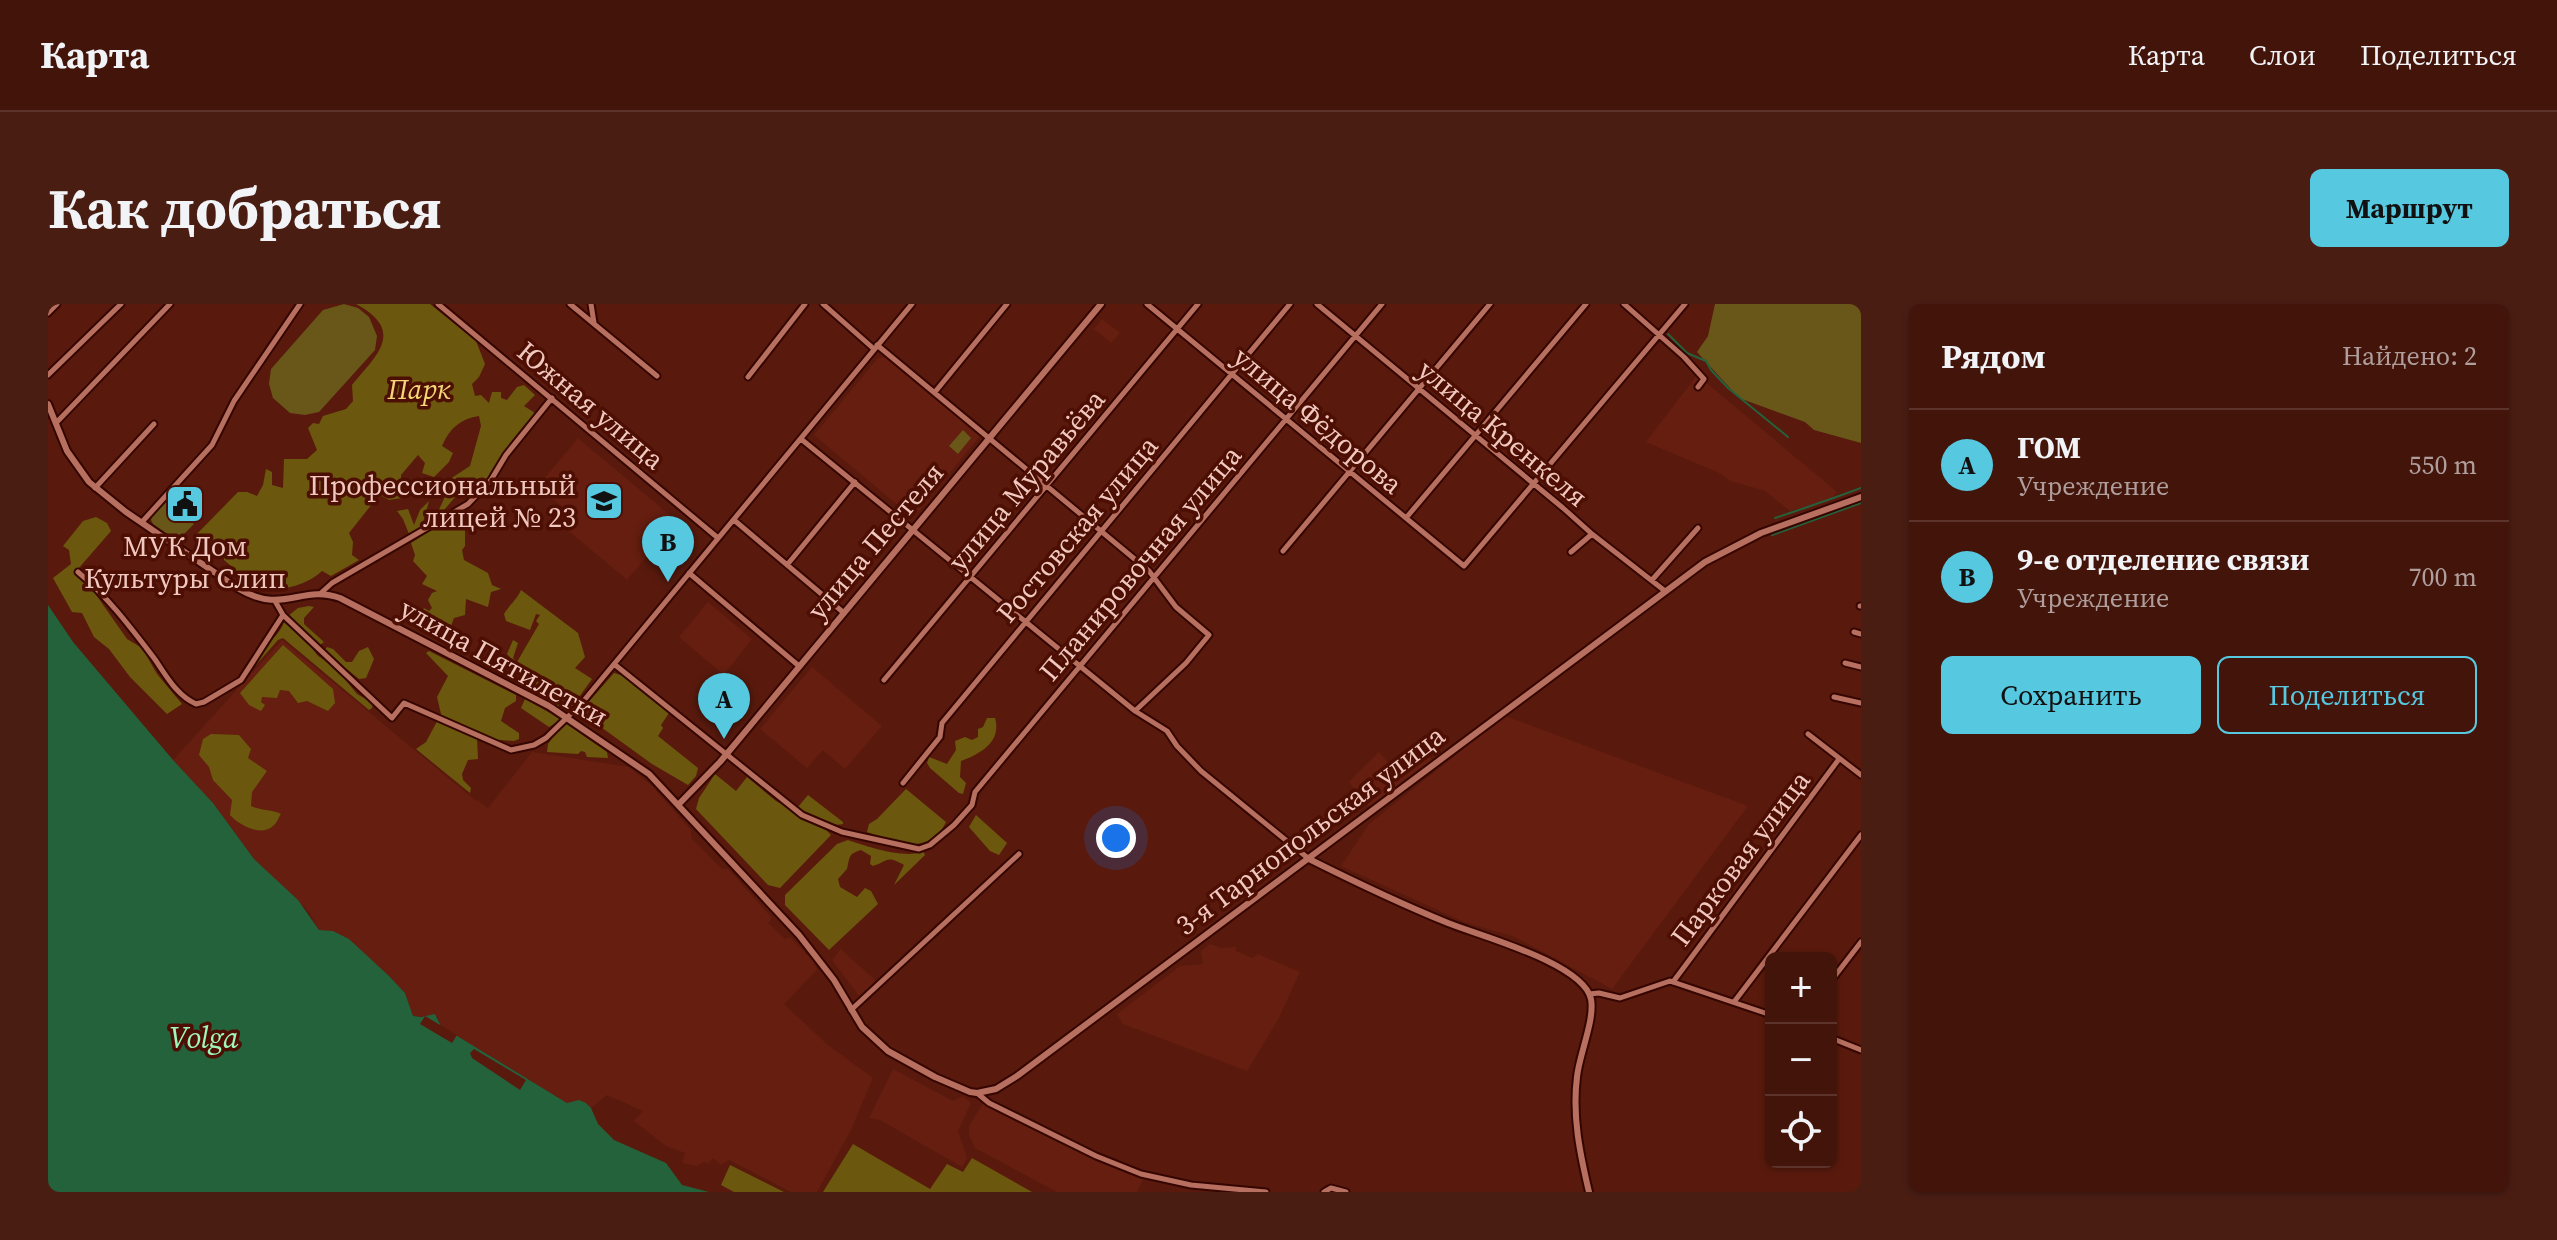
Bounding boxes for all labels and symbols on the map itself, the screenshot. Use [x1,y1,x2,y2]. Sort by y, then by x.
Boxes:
street label: Южная улица [509,332,673,478]
street label: улица Фёдорова [1225,338,1411,503]
street label: улица Кренкеля [1410,351,1596,515]
park label: Парк [386,370,451,408]
street label: улица Муравьёва [939,381,1114,579]
street label: Ростовская улица [988,427,1167,630]
street label: Планировочная улица [1030,437,1250,689]
street label: улица Пестеля [798,454,952,628]
place label: Профессиональный лицей № 23 [309,466,576,536]
school or university icon: Профессиональный лицей № 23 [583,480,625,522]
public building icon: МУК Дом Культуры Слип [164,483,206,525]
pin: B [642,516,694,582]
place label: МУК Дом Культуры Слип [84,527,286,597]
street label: улица Пятилетки [393,589,615,735]
pin: A [698,673,750,739]
street label: 3-я Тарнопольская улица [1168,716,1453,944]
street label: Парковая улица [1662,762,1819,953]
your location [1096,818,1136,858]
water label: Volga [169,1017,239,1058]

